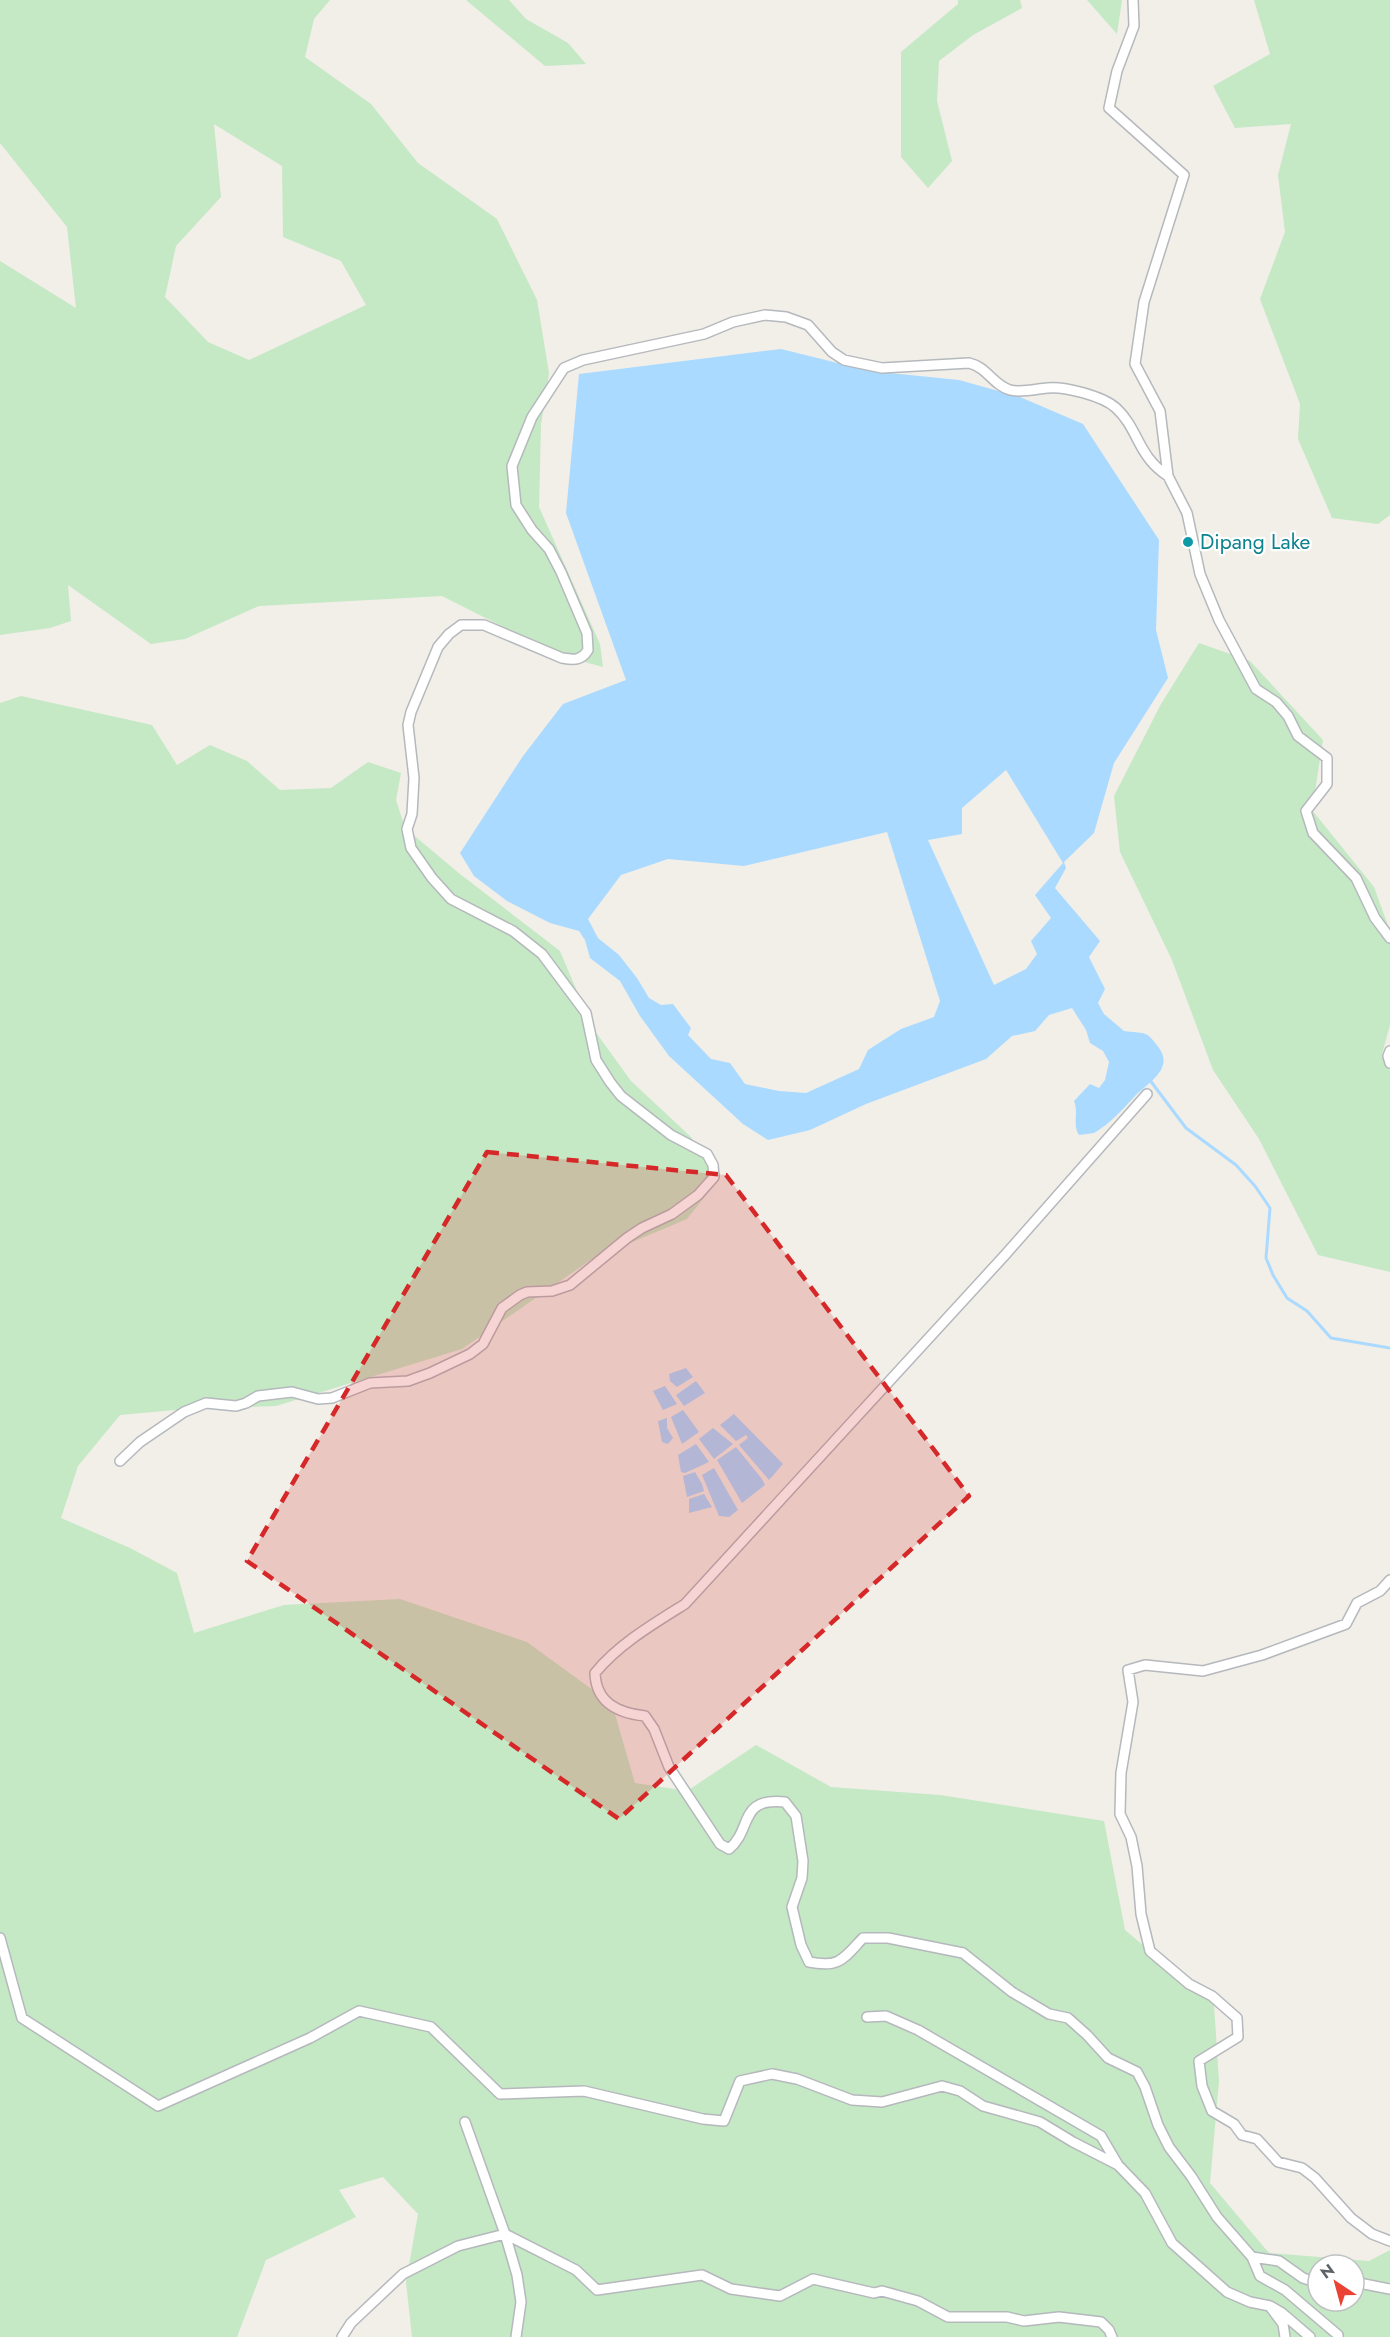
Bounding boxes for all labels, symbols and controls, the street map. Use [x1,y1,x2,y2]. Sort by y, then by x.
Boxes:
place label: Dipang Lake [1200,527,1311,557]
marker: Dipang Lake [1181,535,1195,549]
north arrow [1306,2253,1366,2313]
text: N [1316,2258,1339,2284]

